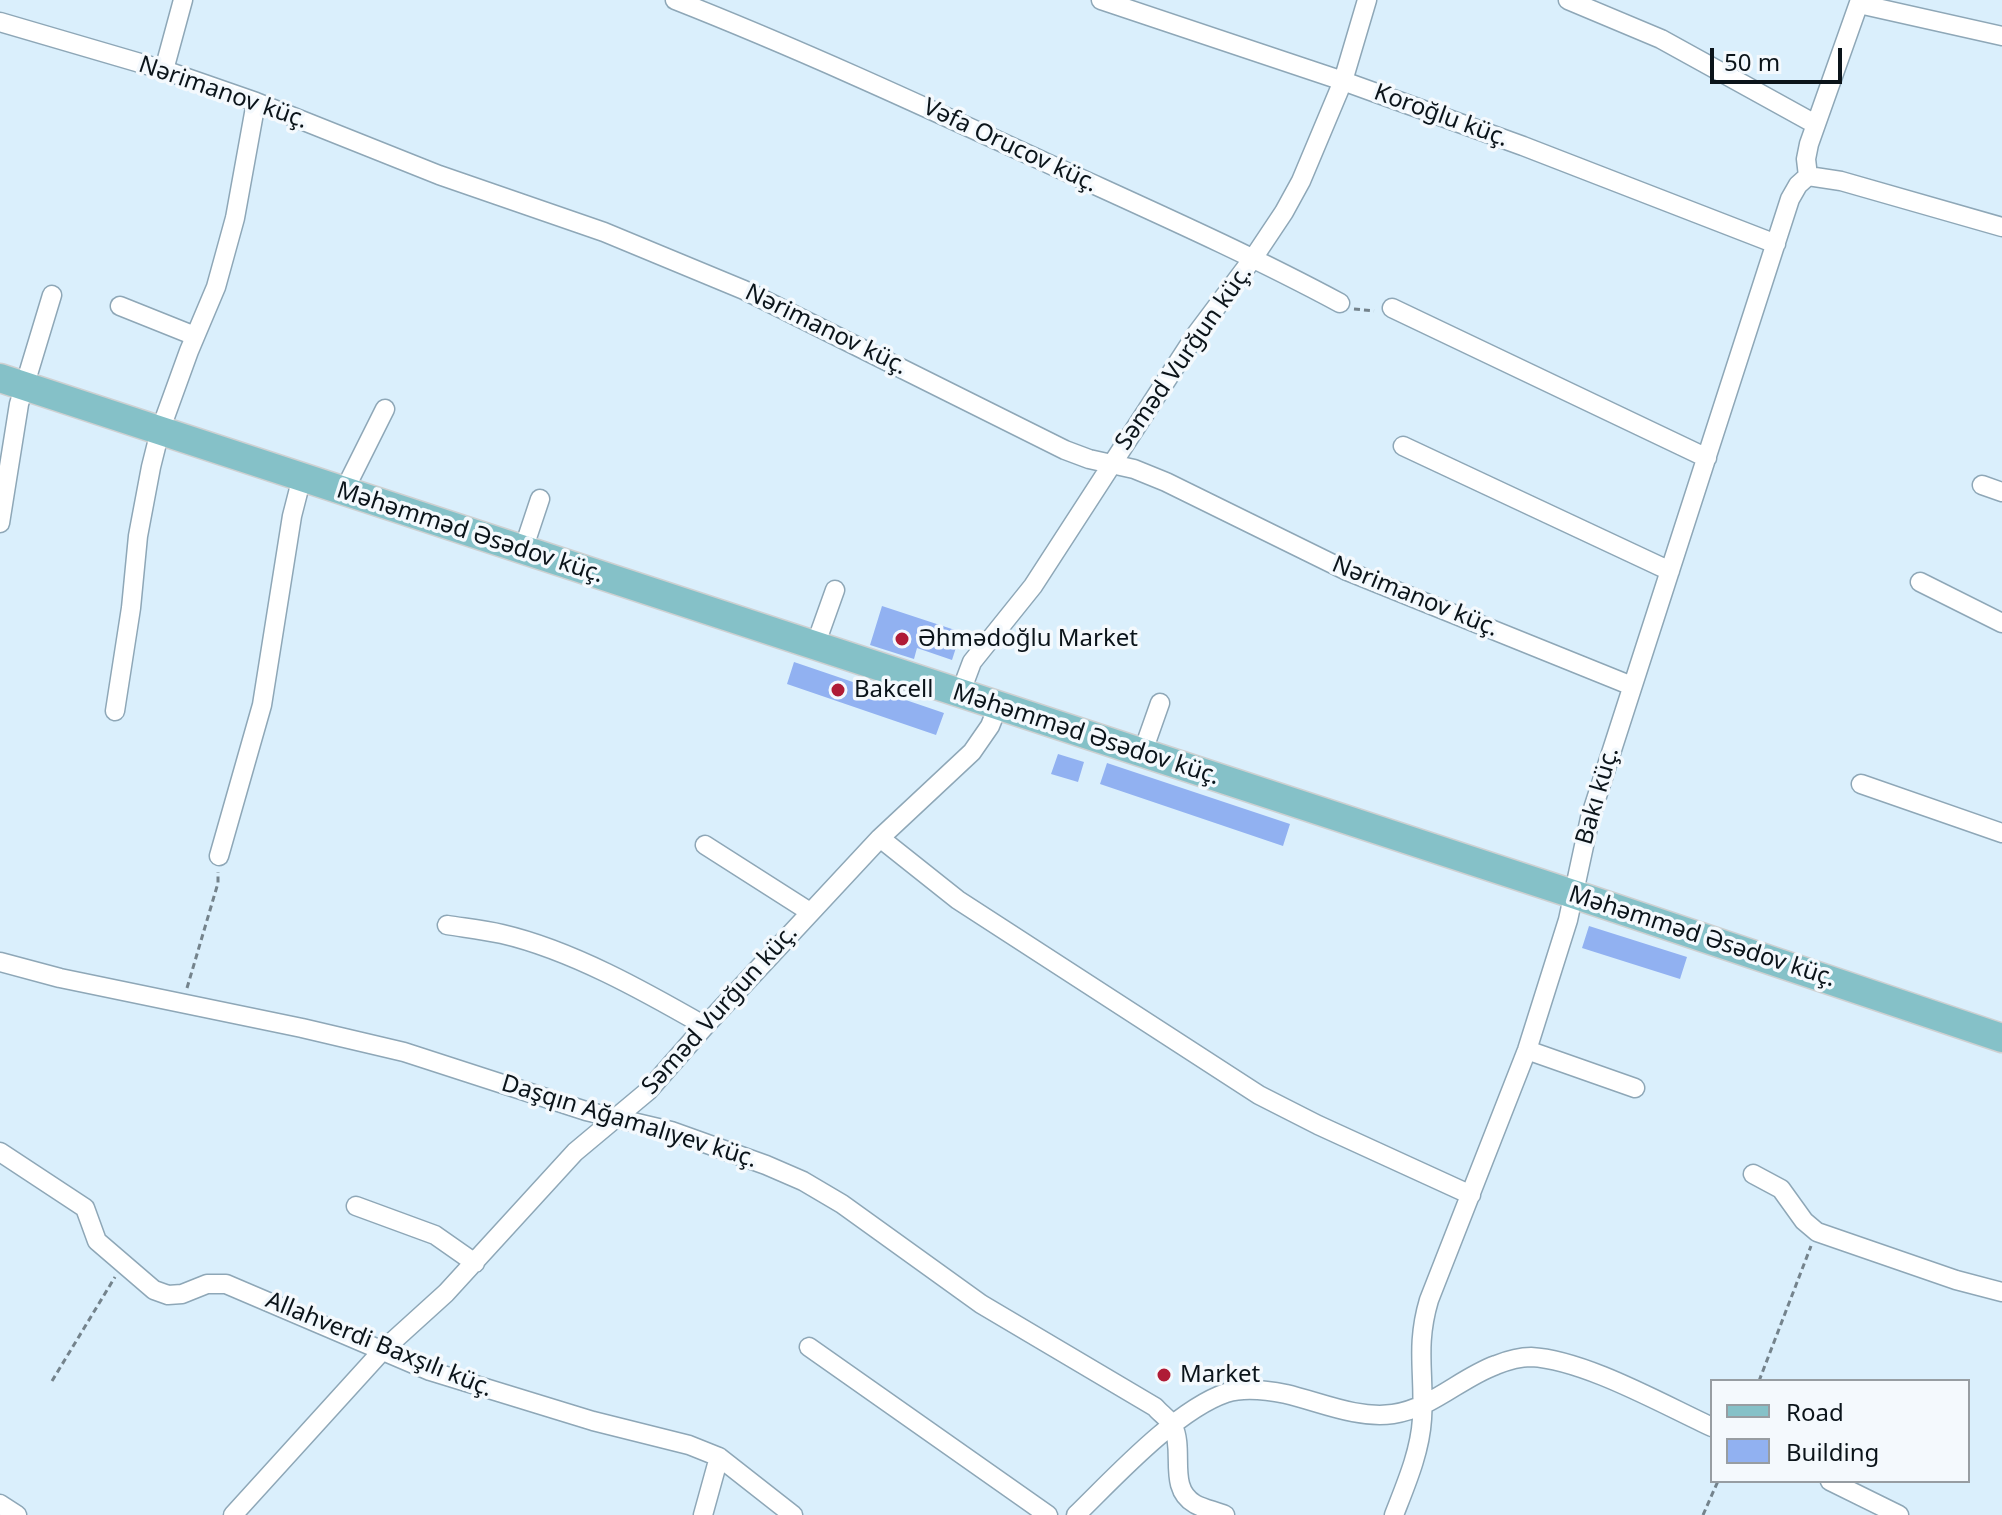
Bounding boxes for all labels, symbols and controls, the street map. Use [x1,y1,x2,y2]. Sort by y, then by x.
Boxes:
scale bar [1714,32,1846,82]
text: 50 m [1724,45,1780,78]
street label: Nərimanov küç. [135,51,311,135]
street label: Koroğlu küç. [1370,78,1512,154]
street label: Vəfa Orucov küç. [918,93,1102,199]
street label: Səməd Vurğun küç. [1110,260,1258,456]
street label: Nərimanov küç. [740,278,912,382]
street label: Məhəmməd Əsədov küç. [333,476,607,590]
street label: Nərimanov küç. [1328,551,1502,643]
place label: Əhmədoğlu Market [918,625,1138,653]
marker: Əhmədoğlu Market [893,630,911,648]
place label: Bakcell [854,676,933,704]
street label: Məhəmməd Əsədov küç. [949,678,1223,792]
marker: Bakcell [829,681,847,699]
street label: Bakı küç. [1570,744,1626,848]
street label: Məhəmməd Əsədov küç. [1565,880,1839,994]
street label: Səməd Vurğun küç. [636,919,804,1101]
street label: Daşqın Ağamalıyev küç. [498,1069,760,1175]
street label: Allahverdi Baxşılı küç. [261,1286,497,1404]
place label: Market [1180,1361,1260,1389]
marker: Market [1155,1366,1173,1384]
legend [1710,1379,1970,1483]
text: Road [1786,1395,1844,1428]
text: Building [1786,1435,1879,1468]

